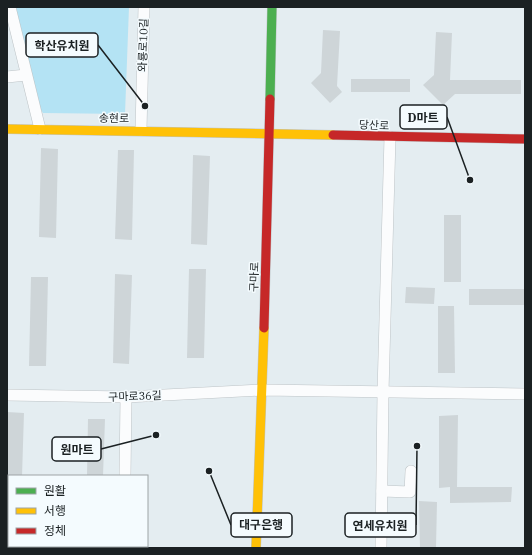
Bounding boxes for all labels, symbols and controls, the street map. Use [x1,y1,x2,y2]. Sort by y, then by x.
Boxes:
street label: 와룡로10길 [135,18,151,72]
callout: 학산유치원 [26,33,98,57]
text: 학산유치원 [34,38,90,53]
callout: D마트 [400,105,447,129]
text: D마트 [407,110,439,125]
street label: 송현로 [99,111,129,125]
street label: 당산로 [359,117,389,133]
street label: 구마로 [246,262,262,292]
street label: 구마로36길 [108,388,162,404]
callout: 원마트 [52,437,101,461]
text: 원마트 [60,442,94,457]
legend [8,475,148,547]
text: 원활 [44,483,66,498]
text: 서행 [44,503,66,518]
callout: 대구은행 [231,513,292,537]
callout: 연세유치원 [345,513,416,537]
text: 대구은행 [239,517,283,532]
text: 연세유치원 [352,518,408,533]
text: 정체 [44,523,66,538]

